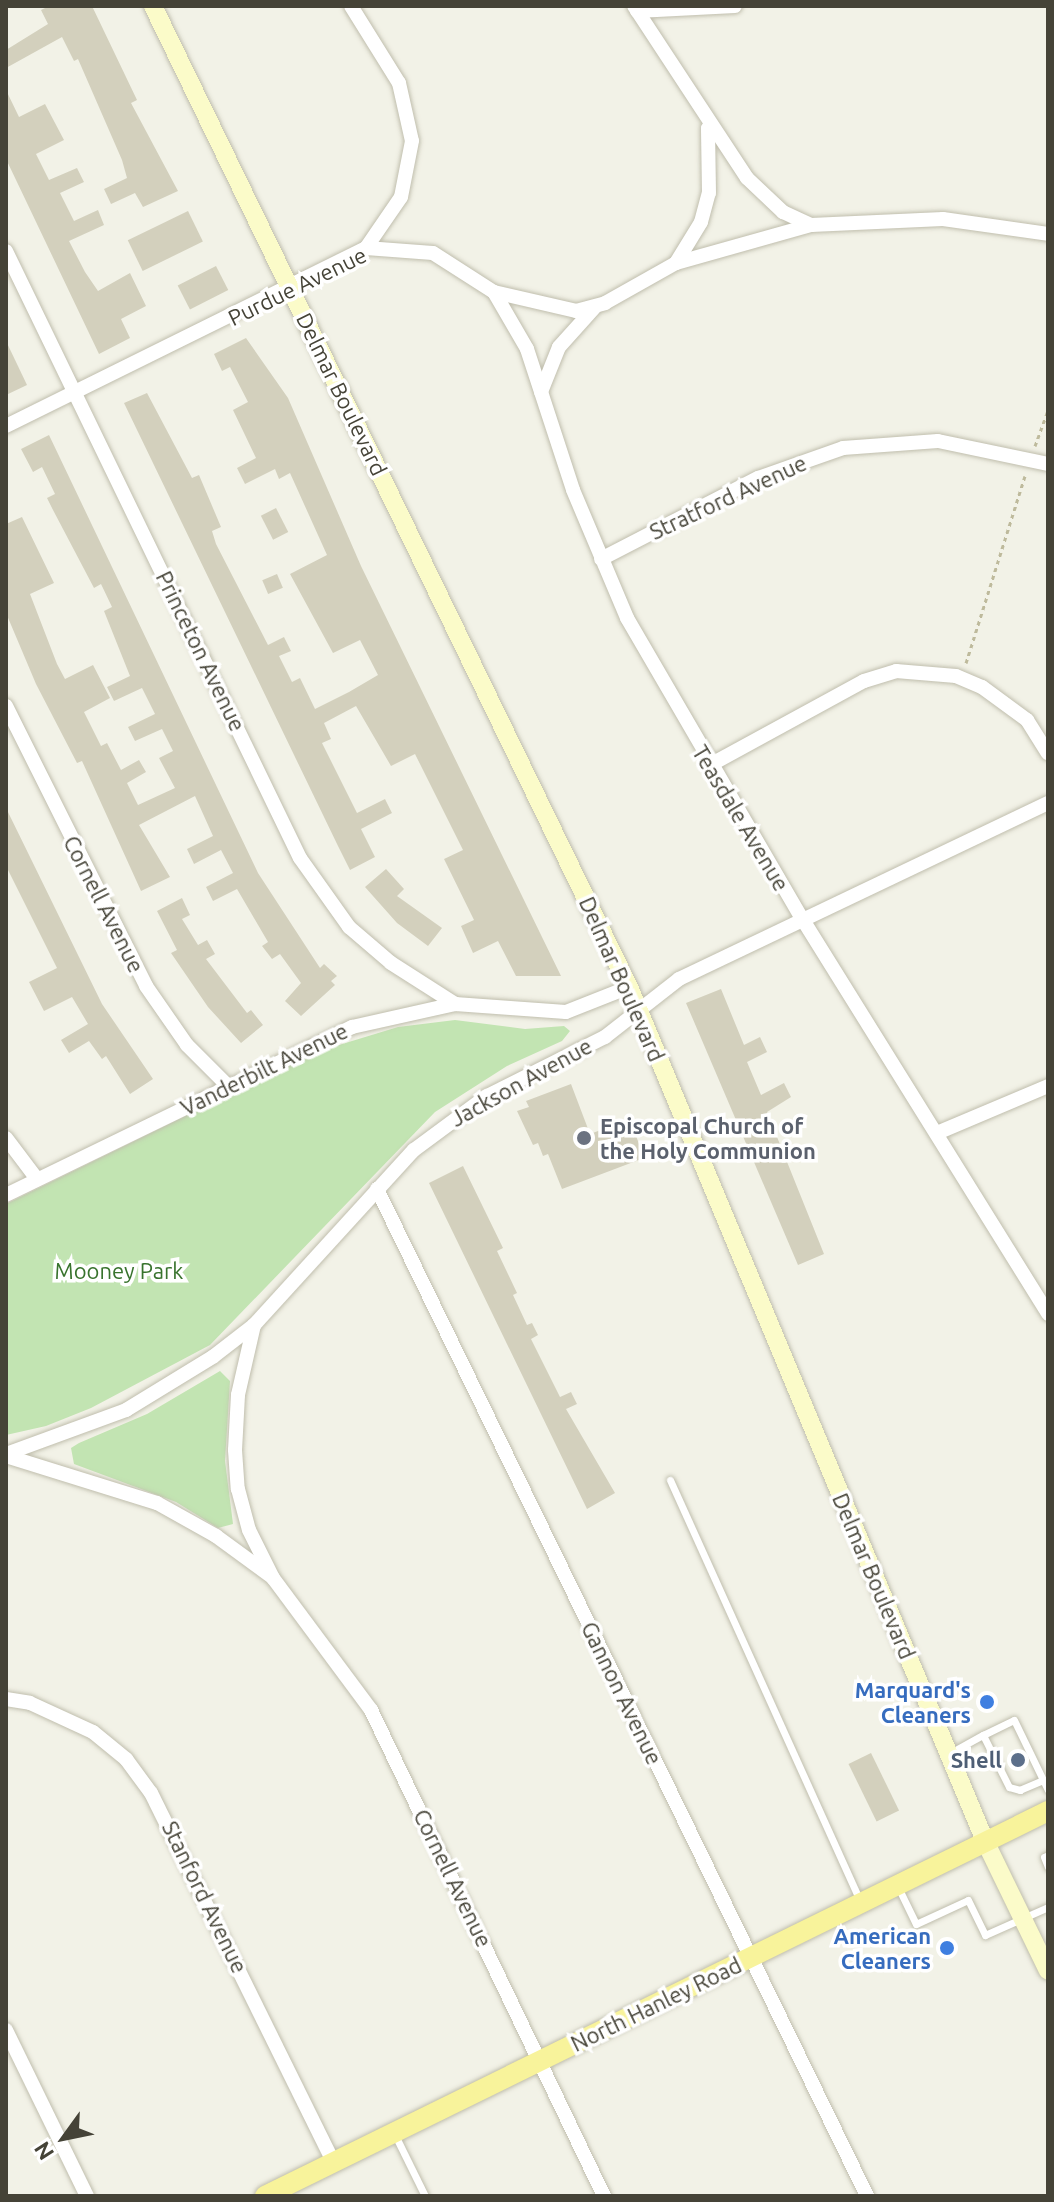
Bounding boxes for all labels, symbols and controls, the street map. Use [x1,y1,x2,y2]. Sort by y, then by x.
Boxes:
street label: Purdue Avenue [223,241,371,331]
street label: Delmar Boulevard [291,308,393,480]
street label: Stratford Avenue [645,449,811,545]
street label: Princeton Avenue [151,567,251,735]
street label: Teasdale Avenue [687,740,795,896]
street label: Cornell Avenue [58,831,150,977]
street label: Delmar Boulevard [574,892,670,1066]
street label: Vanderbilt Avenue [176,1017,352,1121]
street label: Jackson Avenue [446,1032,596,1132]
place label: Episcopal Church of the Holy Communion [600,1112,816,1164]
marker: Episcopal Church of the Holy Communion [575,1129,593,1147]
park label: Mooney Park [55,1258,183,1284]
street label: Delmar Boulevard [827,1489,921,1663]
street label: Gannon Avenue [576,1617,668,1769]
place label: Marquard's Cleaners [855,1676,971,1728]
marker: Marquard's Cleaners [978,1693,996,1711]
place label: Shell [951,1747,1002,1773]
marker: Shell [1009,1751,1027,1769]
street label: Cornell Avenue [408,1805,498,1951]
street label: Stanford Avenue [157,1817,253,1977]
place label: American Cleaners [834,1922,931,1974]
marker: American Cleaners [938,1939,956,1957]
street label: North Hanley Road [566,1951,746,2057]
north arrow [24,2098,104,2178]
text: N [29,2138,58,2165]

